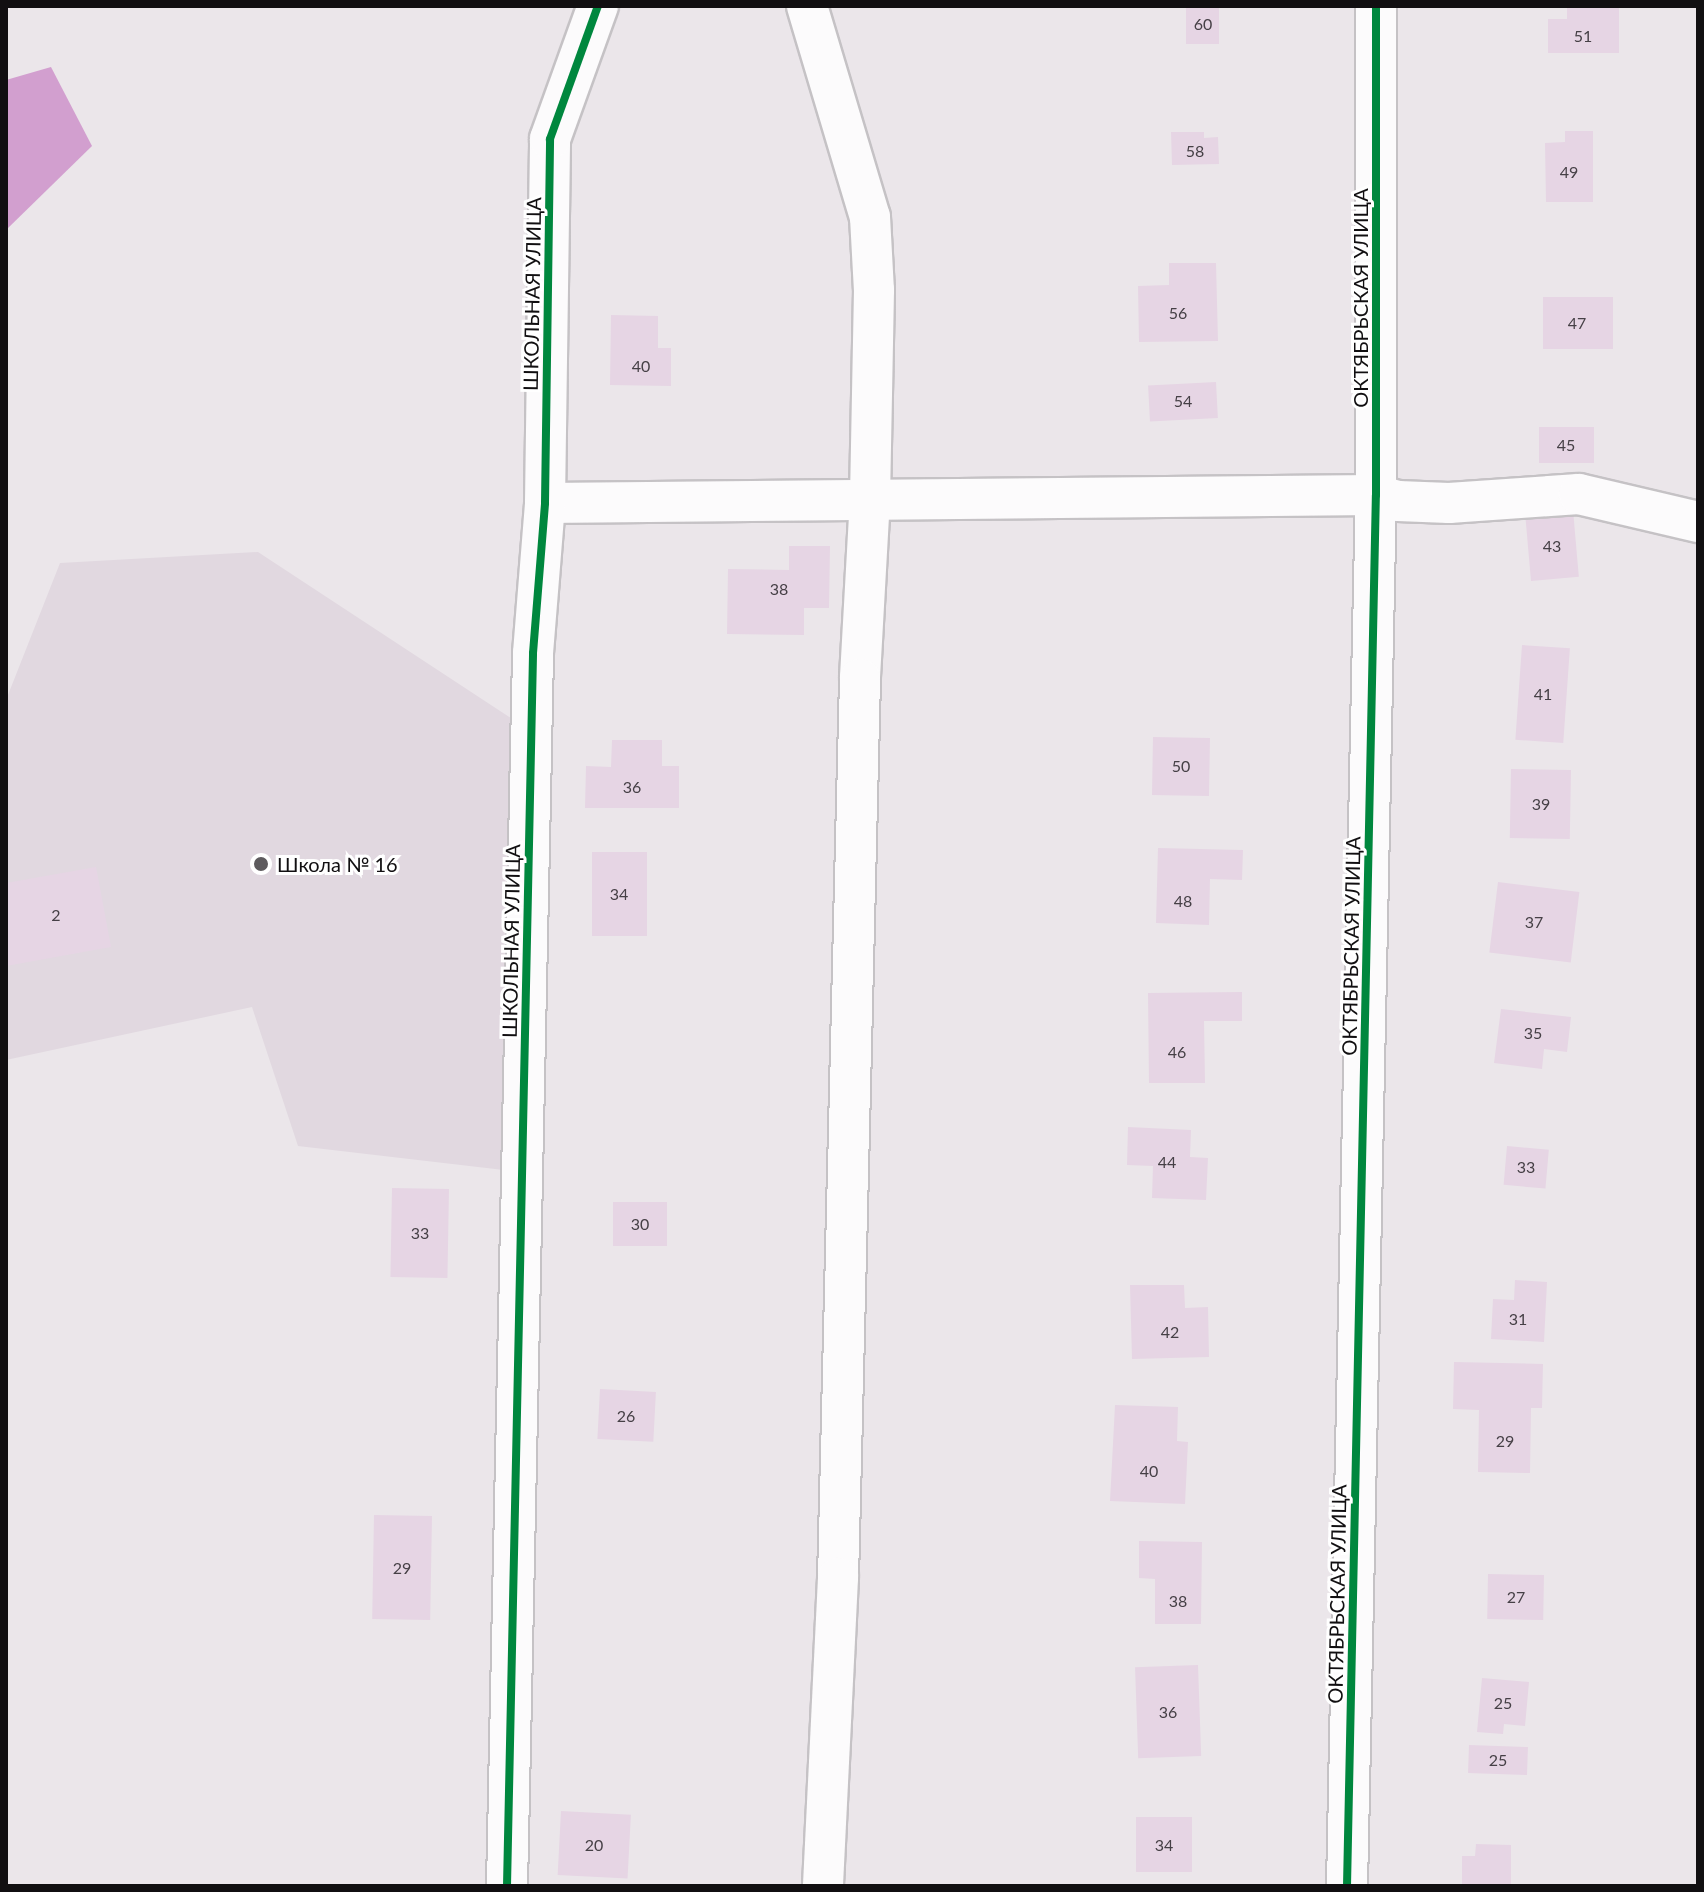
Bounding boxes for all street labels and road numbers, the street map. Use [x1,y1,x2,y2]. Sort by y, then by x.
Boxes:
street label: ОКТЯБРЬСКАЯ УЛИЦА [1348,188,1372,408]
street label: ШКОЛЬНАЯ УЛИЦА [518,197,546,391]
street label: ОКТЯБРЬСКАЯ УЛИЦА [1337,836,1365,1056]
street label: ШКОЛЬНАЯ УЛИЦА [497,844,525,1038]
street label: ОКТЯБРЬСКАЯ УЛИЦА [1323,1484,1351,1704]

